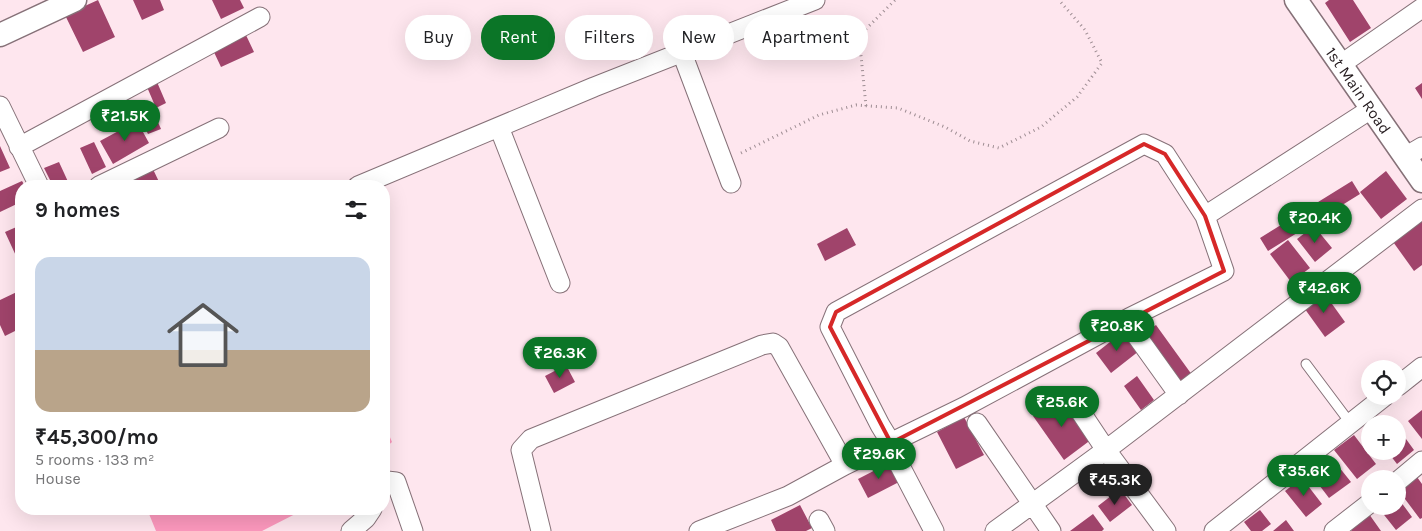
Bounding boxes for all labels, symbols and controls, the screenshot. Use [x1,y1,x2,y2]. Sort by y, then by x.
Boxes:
chip: Buy [405,15,471,60]
chip: Rent [481,15,555,60]
chip: Filters [565,15,653,60]
chip: New [663,15,734,60]
chip: Apartment [744,15,868,60]
street label: 1st Main Road [1322,44,1395,137]
pin: ₹21.5K [84,100,166,142]
text: ₹21.5K [101,106,149,125]
icon: filters [342,196,370,224]
text: 9 homes [35,198,120,222]
pin: ₹20.4K [1274,202,1356,244]
text: ₹20.4K [1289,208,1341,227]
pin: ₹42.6K [1283,272,1365,314]
text: ₹42.6K [1298,278,1350,297]
icon: home [158,290,248,380]
pin: ₹20.8K [1076,310,1158,352]
text: ₹20.8K [1090,316,1144,335]
pin: ₹26.3K [519,336,601,379]
text: ₹26.3K [534,343,586,362]
map controls [1361,360,1406,515]
button: locate [1361,360,1406,405]
pin: ₹25.6K [1021,386,1103,428]
text: ₹25.6K [1036,392,1088,411]
button: + [1361,415,1406,460]
text: ₹45,300/mo [35,425,158,449]
pin: ₹29.6K [838,438,920,480]
text: ₹29.6K [853,444,905,463]
text: 5 rooms · 133 m² [35,450,154,469]
pin: ₹35.6K [1263,454,1345,497]
text: ₹35.6K [1278,461,1330,480]
pin: ₹45.3K [1074,464,1156,506]
text: House [35,469,81,488]
text: ₹45.3K [1089,470,1141,489]
button: − [1361,470,1406,515]

